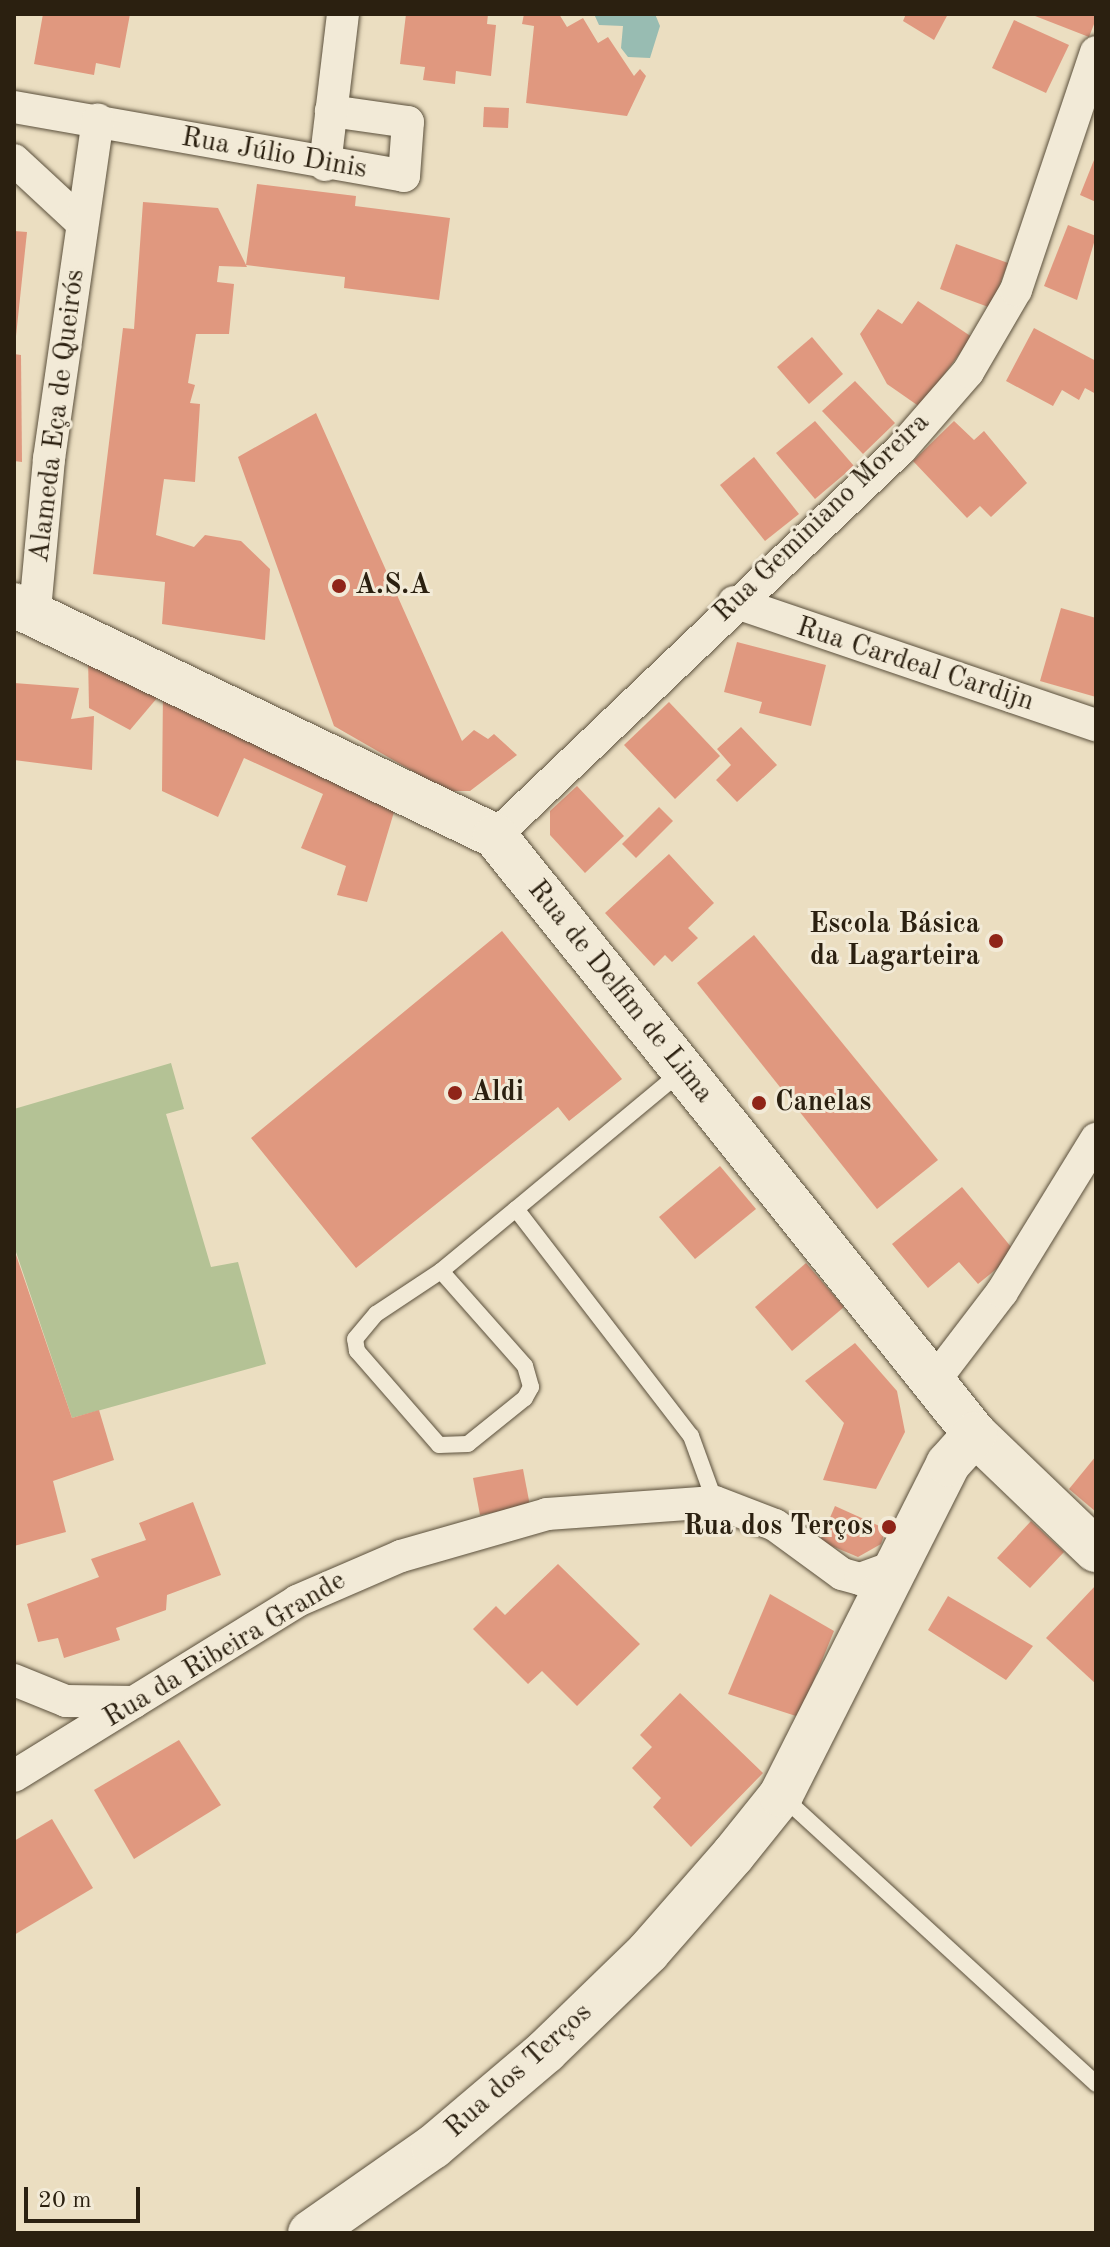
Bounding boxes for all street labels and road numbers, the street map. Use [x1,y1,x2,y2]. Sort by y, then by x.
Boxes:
street label: Rua Júlio Dinis [179,121,369,187]
street label: Alameda Eça de Queirós [23,267,93,565]
street label: Rua Geminiano Moreira [707,406,937,630]
street label: Rua Cardeal Cardijn [792,611,1038,719]
street label: Rua de Delfim de Lima [520,874,720,1110]
street label: Rua da Ribeira Grande [98,1564,352,1736]
street label: Rua dos Terços [439,1996,599,2146]

